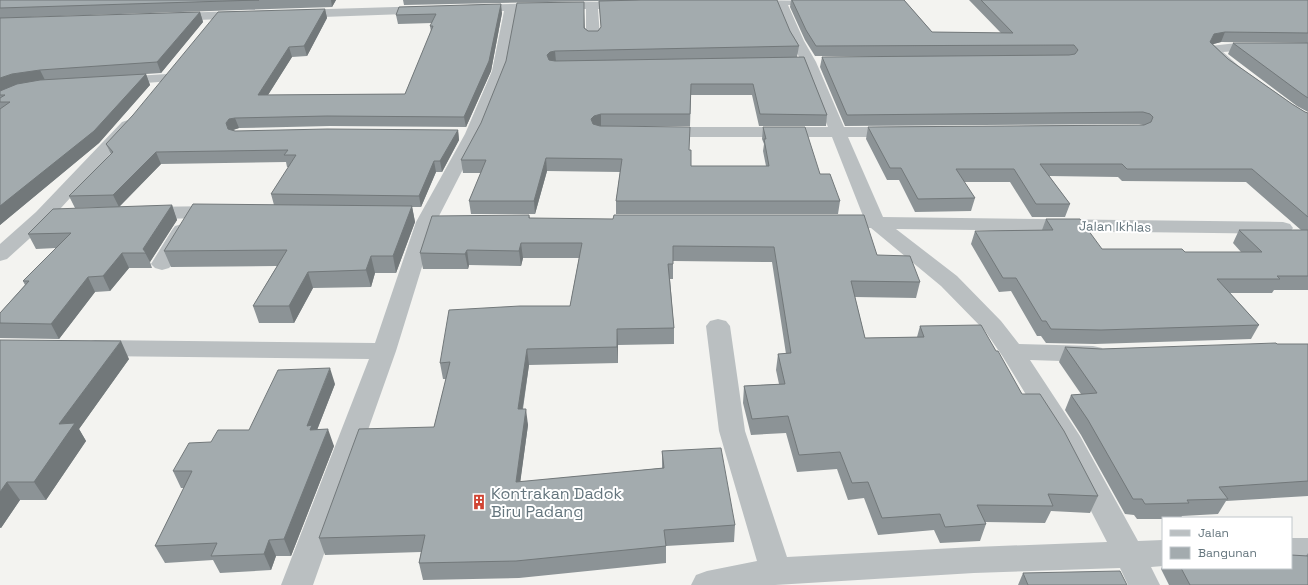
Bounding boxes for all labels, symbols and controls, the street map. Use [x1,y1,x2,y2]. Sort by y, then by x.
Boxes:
street label: Jalan Ikhlas [1079,217,1151,236]
place label: Kontrakan Dadok Biru Padang [491,483,623,522]
building icon: Kontrakan Dadok Biru Padang [470,493,488,511]
legend [1162,517,1292,569]
text: Jalan [1198,525,1229,541]
text: Bangunan [1198,545,1257,561]

